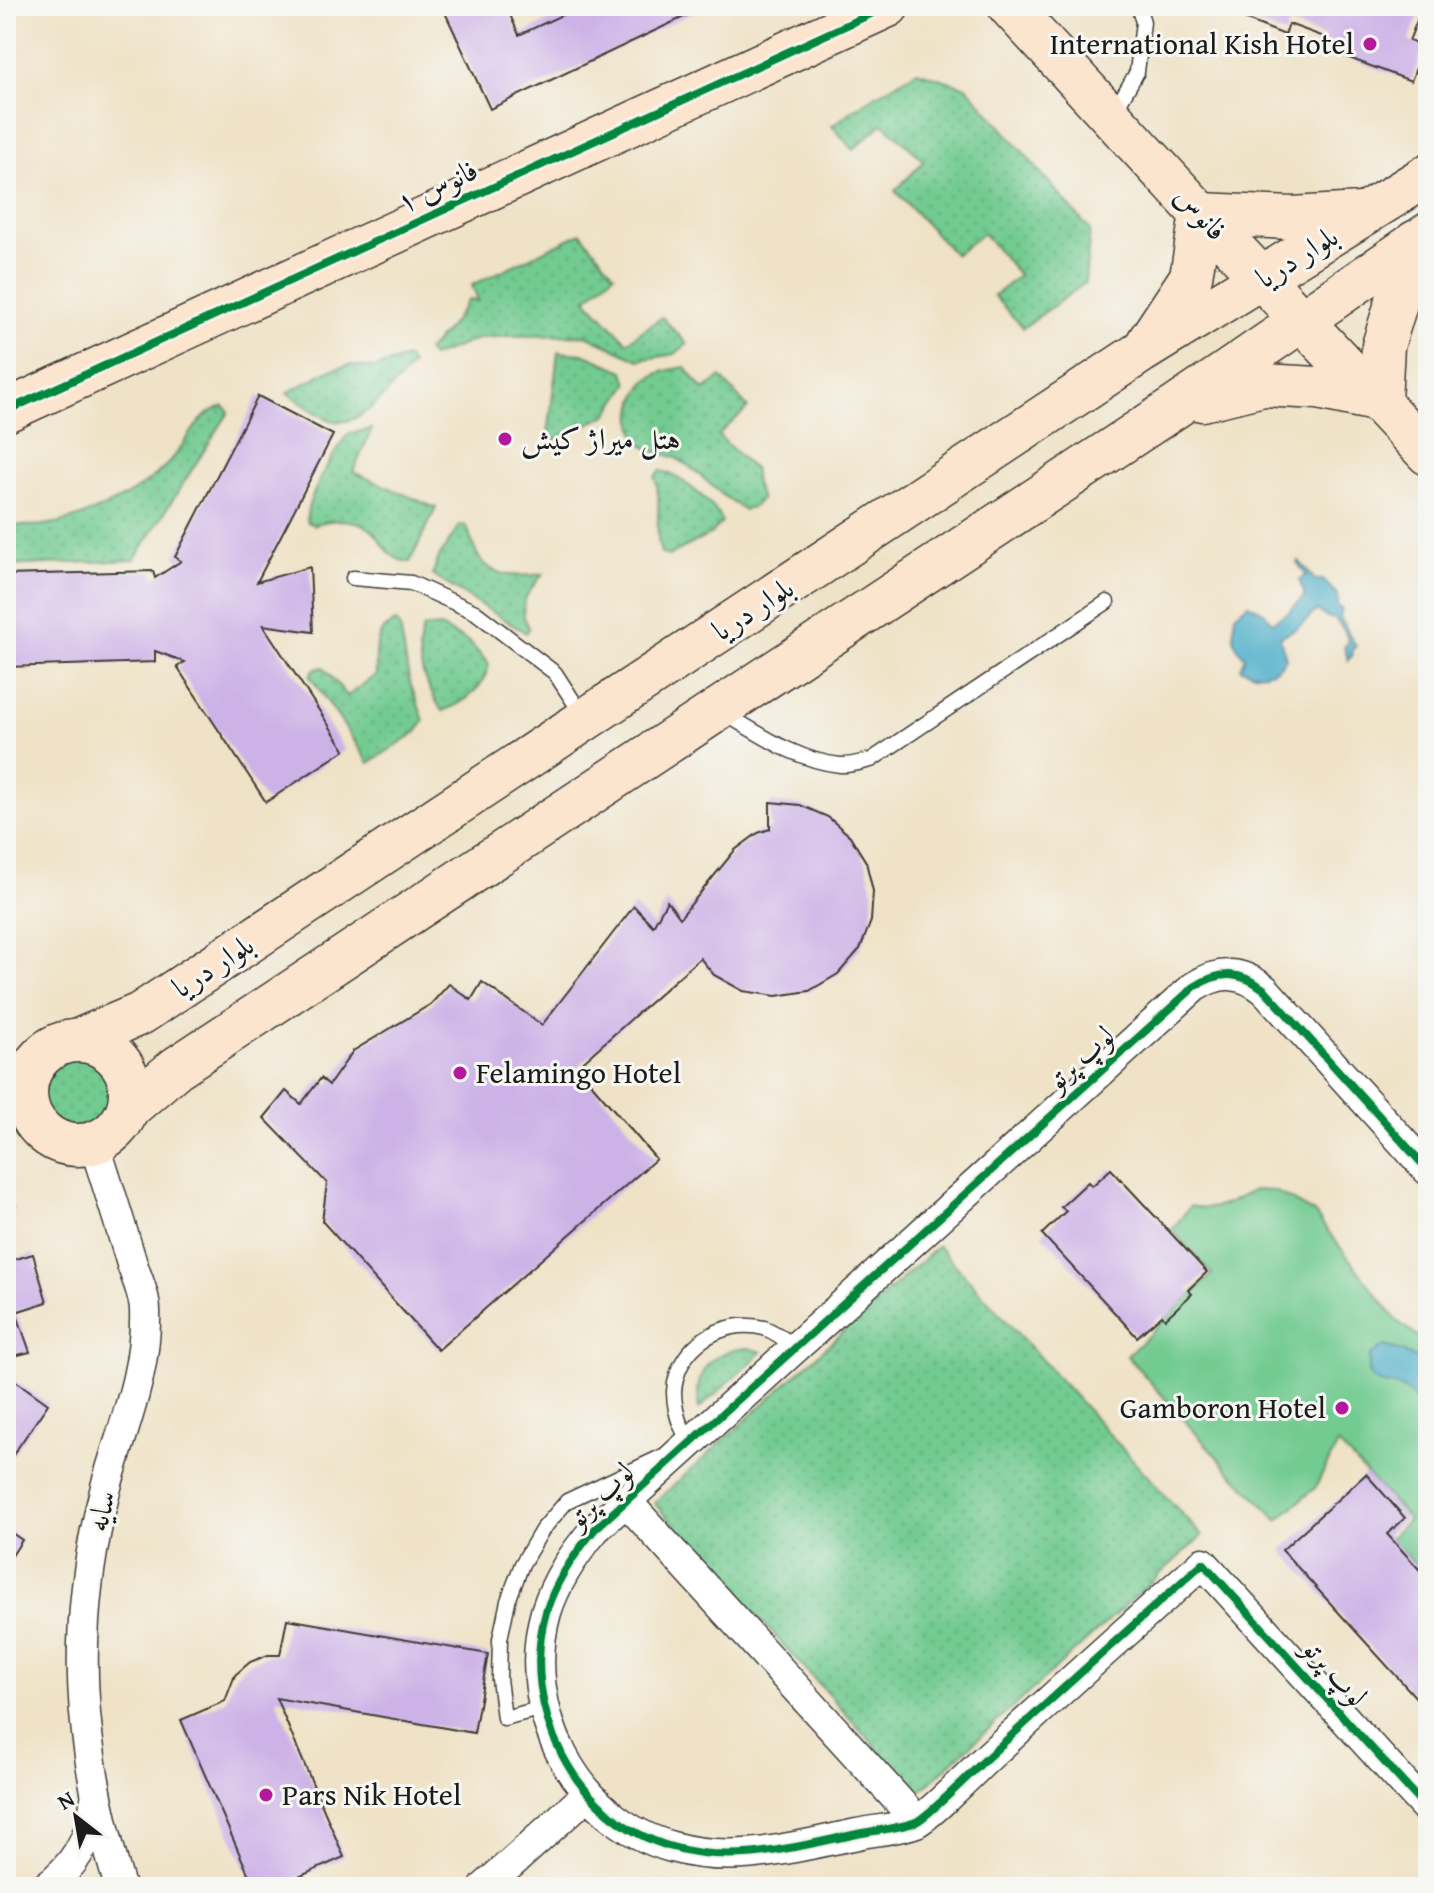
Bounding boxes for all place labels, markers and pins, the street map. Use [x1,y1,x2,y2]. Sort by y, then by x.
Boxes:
place label: International Kish Hotel [1050,21,1354,65]
marker: International Kish Hotel [1361,35,1379,53]
place label: هتل میراژ کیش [521,416,681,460]
marker: هتل میراژ کیش [496,430,514,448]
place label: Felamingo Hotel [476,1050,681,1094]
marker: Felamingo Hotel [451,1064,469,1082]
place label: Gamboron Hotel [1120,1385,1326,1429]
marker: Gamboron Hotel [1333,1399,1351,1417]
place label: Pars Nik Hotel [282,1772,461,1816]
marker: Pars Nik Hotel [257,1786,275,1804]

